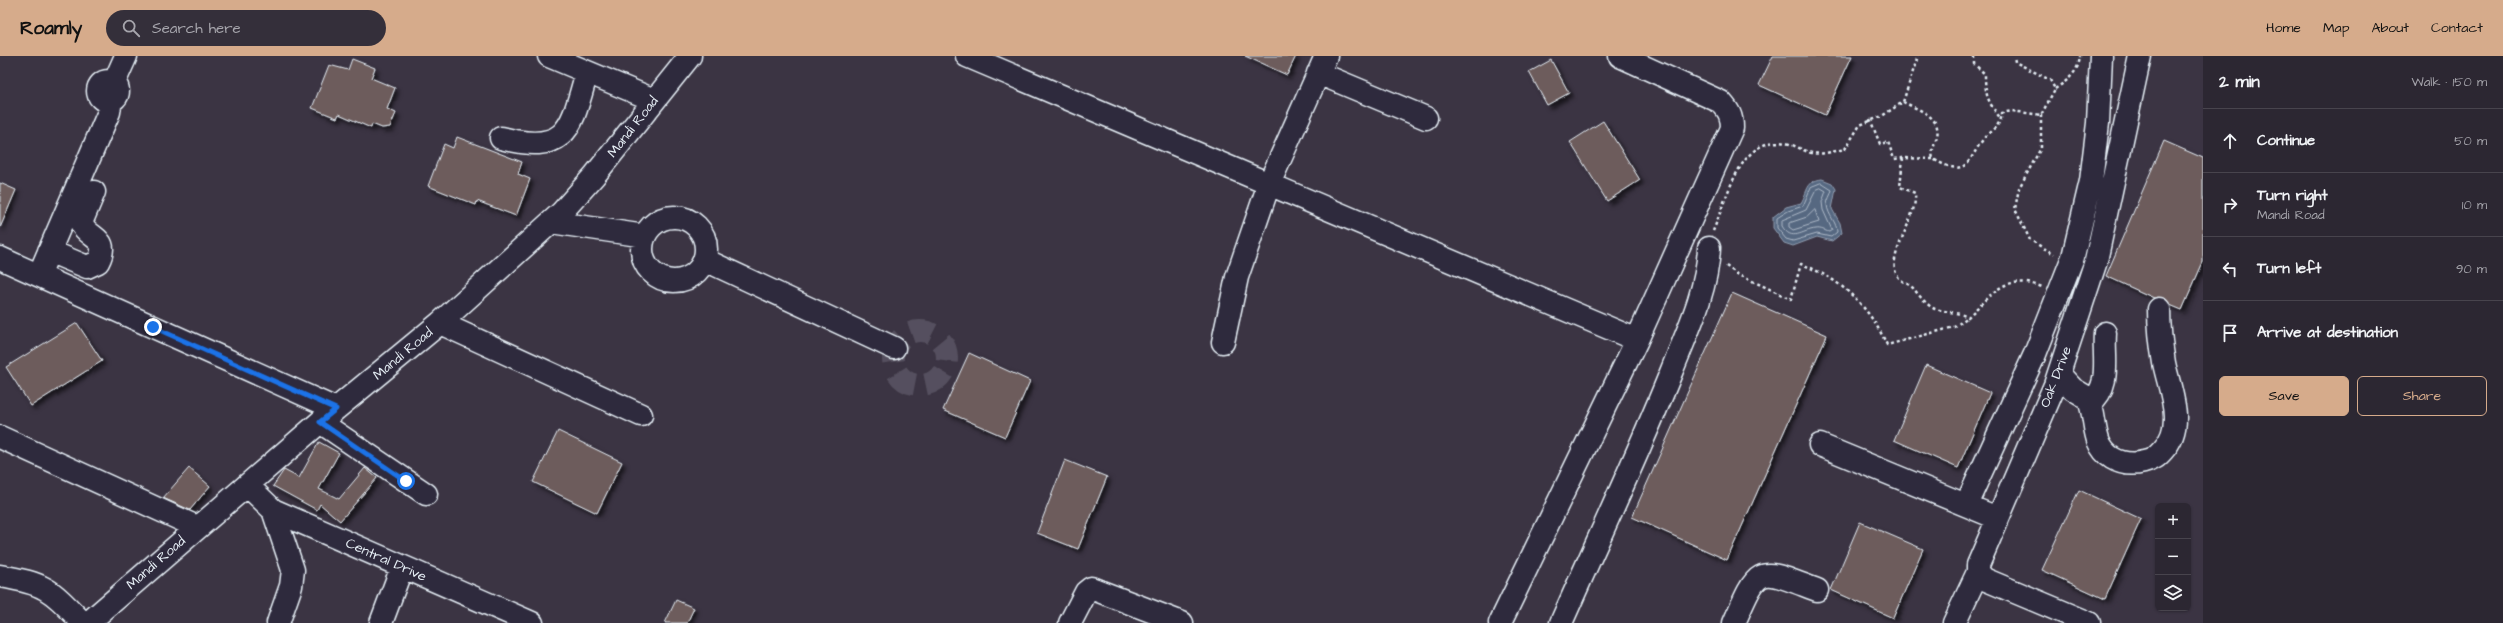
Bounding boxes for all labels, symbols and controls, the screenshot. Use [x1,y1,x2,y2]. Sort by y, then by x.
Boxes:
search box [106,10,386,46]
text: Roamly [20,15,82,42]
icon: search [120,17,142,39]
text: Search here [152,18,241,39]
text: Home [2266,18,2301,38]
text: Map [2323,18,2349,38]
text: About [2371,18,2409,38]
text: Contact [2431,18,2483,38]
text: 2 min [2219,70,2260,94]
text: Walk · 150 m [2412,73,2487,91]
street label: Mandi Road [603,92,663,162]
icon: ahead [2219,130,2241,152]
text: Continue [2257,130,2315,151]
text: 50 m [2454,132,2487,150]
text: Turn right [2257,185,2328,206]
icon: right [2219,194,2241,216]
text: 10 m [2462,196,2487,214]
text: Mandi Road [2257,206,2325,224]
icon: left [2219,258,2241,280]
text: Turn left [2257,258,2321,279]
text: 90 m [2456,260,2487,278]
route end [144,318,162,336]
icon: arrive [2219,322,2241,344]
text: Arrive at destination [2257,322,2398,343]
street label: Mandi Road [369,323,437,385]
street label: Oak Drive [2035,343,2077,411]
button: Save [2219,376,2349,416]
button: Share [2357,376,2487,416]
route start [397,472,415,490]
map controls [2155,503,2191,611]
button: + [2155,503,2191,539]
street label: Mandi Road [122,532,190,594]
street label: Central Drive [342,533,430,587]
button: − [2155,539,2191,575]
button: layers [2155,575,2191,611]

